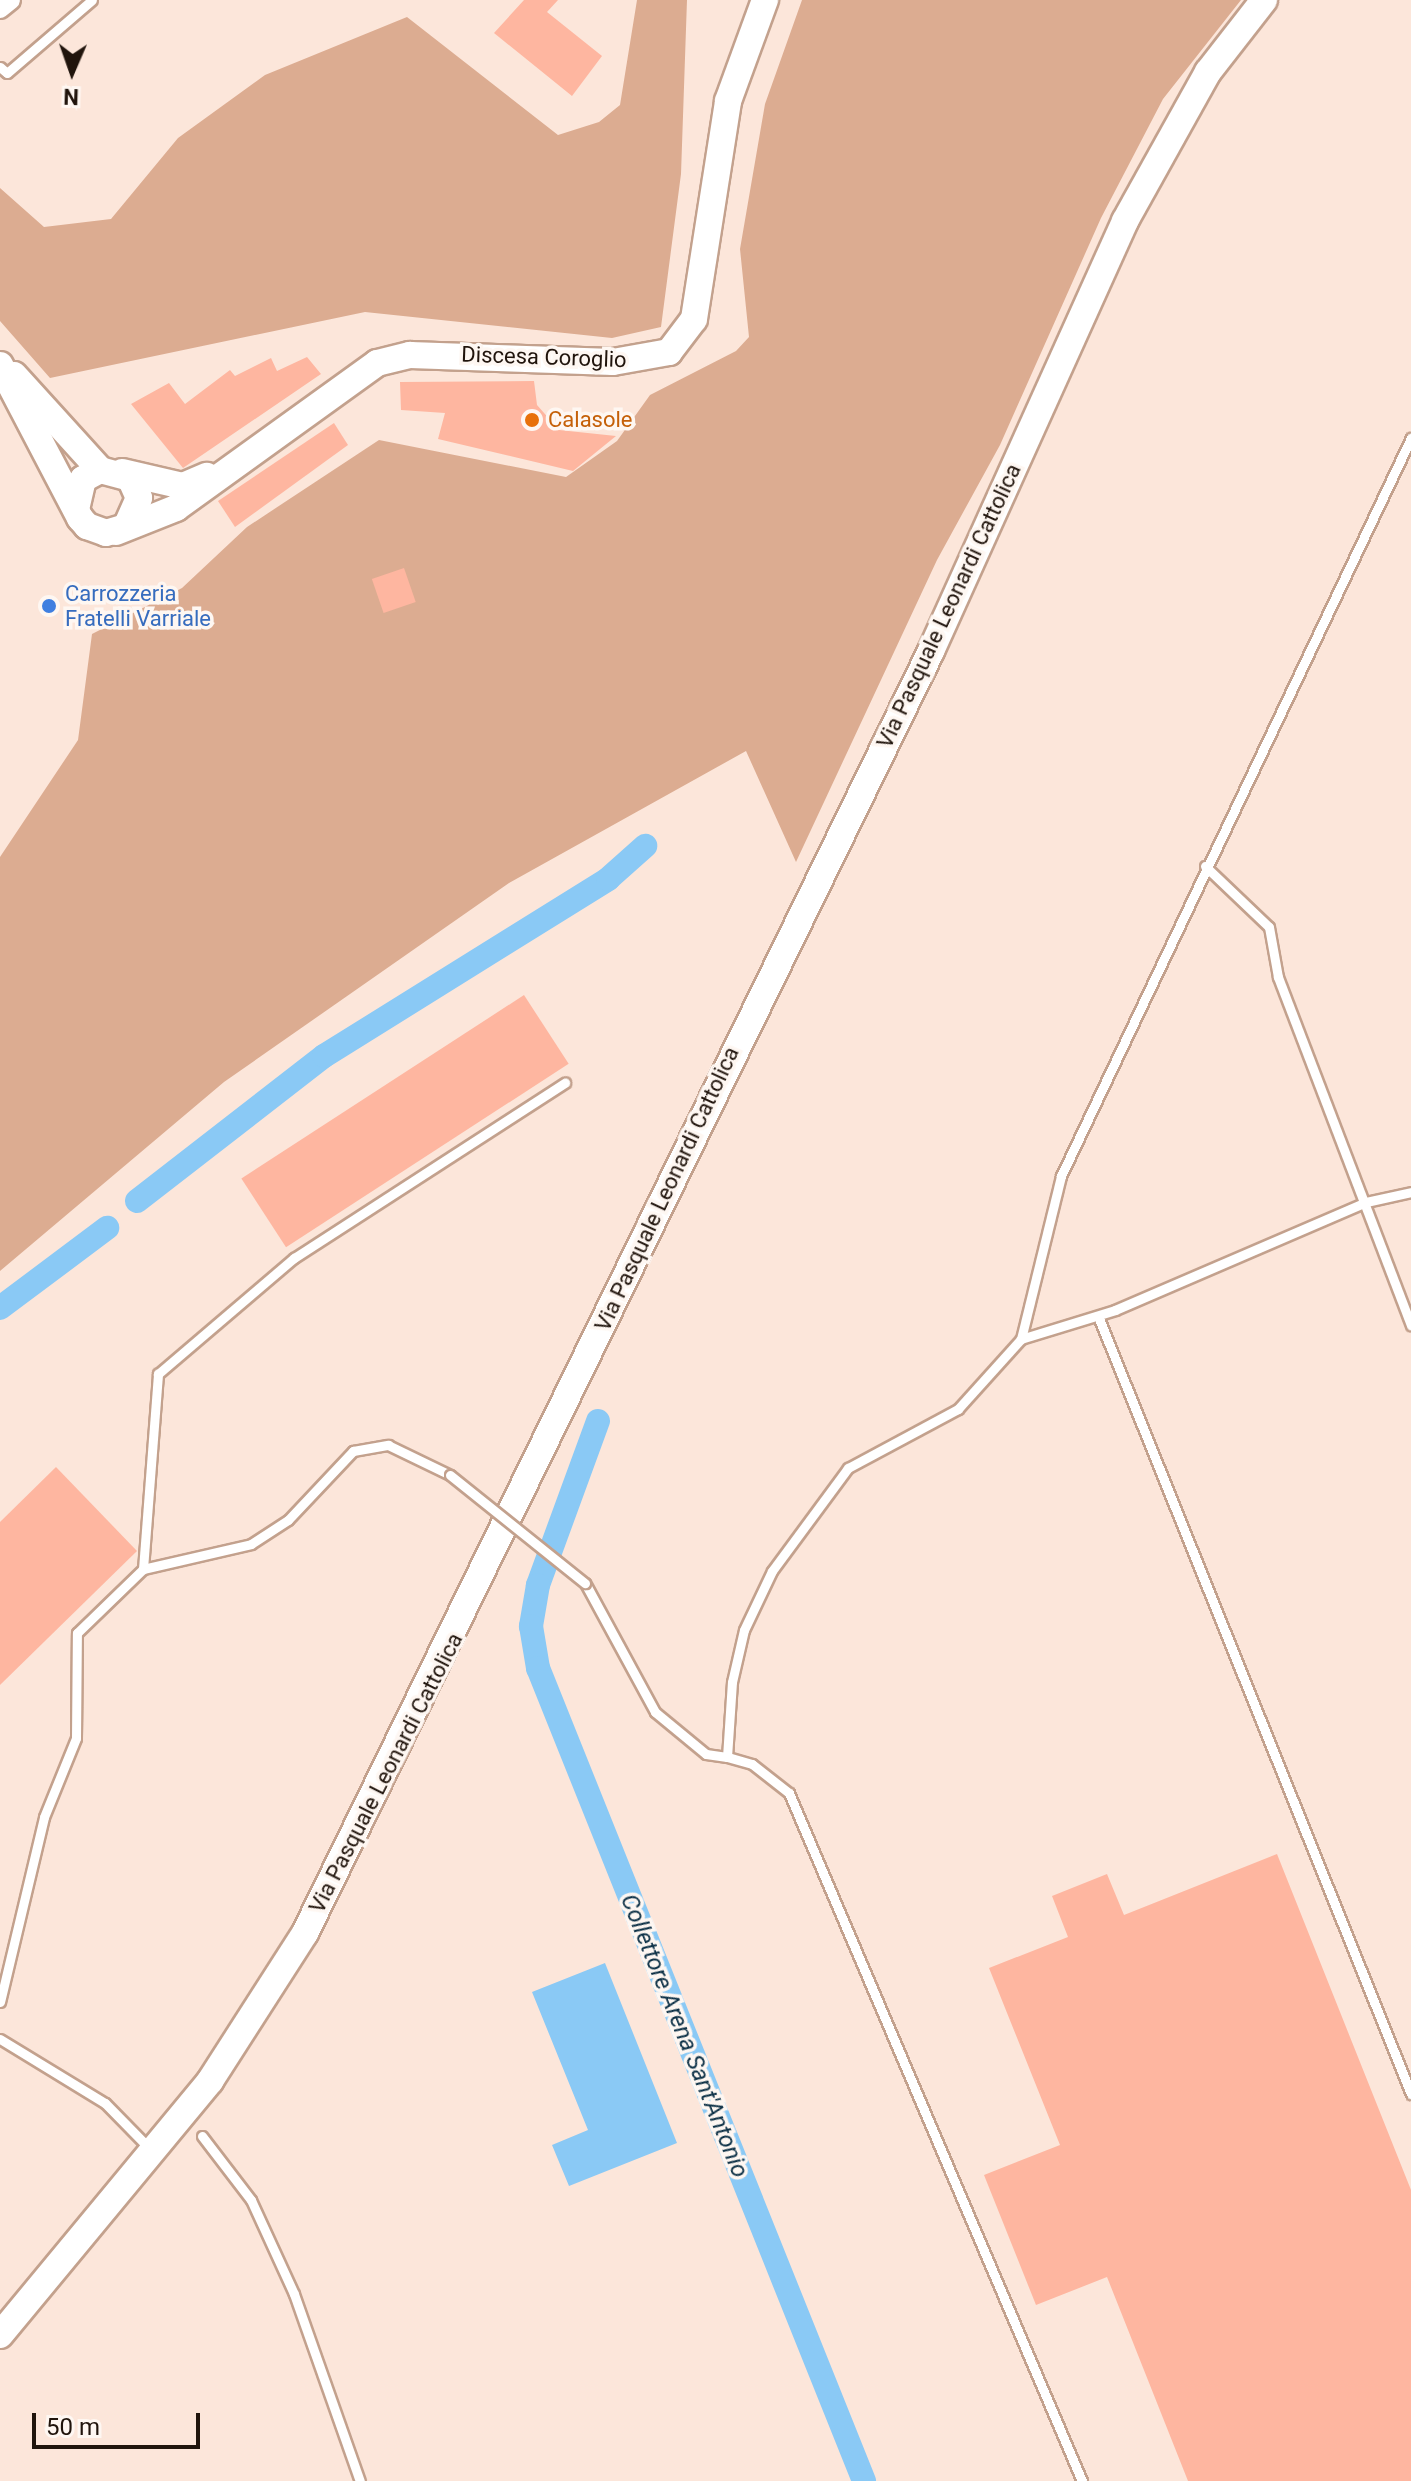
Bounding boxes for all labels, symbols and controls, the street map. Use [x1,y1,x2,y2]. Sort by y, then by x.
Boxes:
north arrow [32,32,112,112]
text: N [63,84,79,109]
street label: Discesa Coroglio [461,341,627,373]
place label: Calasole [548,407,633,433]
marker: Calasole [523,411,541,429]
street label: Via Pasquale Leonardi Cattolica [871,460,1027,752]
place label: Carrozzeria Fratelli Varriale [65,580,211,632]
marker: Carrozzeria Fratelli Varriale [40,597,58,615]
street label: Via Pasquale Leonardi Cattolica [589,1043,745,1335]
street label: Via Pasquale Leonardi Cattolica [304,1629,468,1917]
water label: Collettore Arena Sant'Antonio [614,1890,754,2182]
scale bar [36,2397,204,2447]
text: 50 m [46,2413,100,2441]

